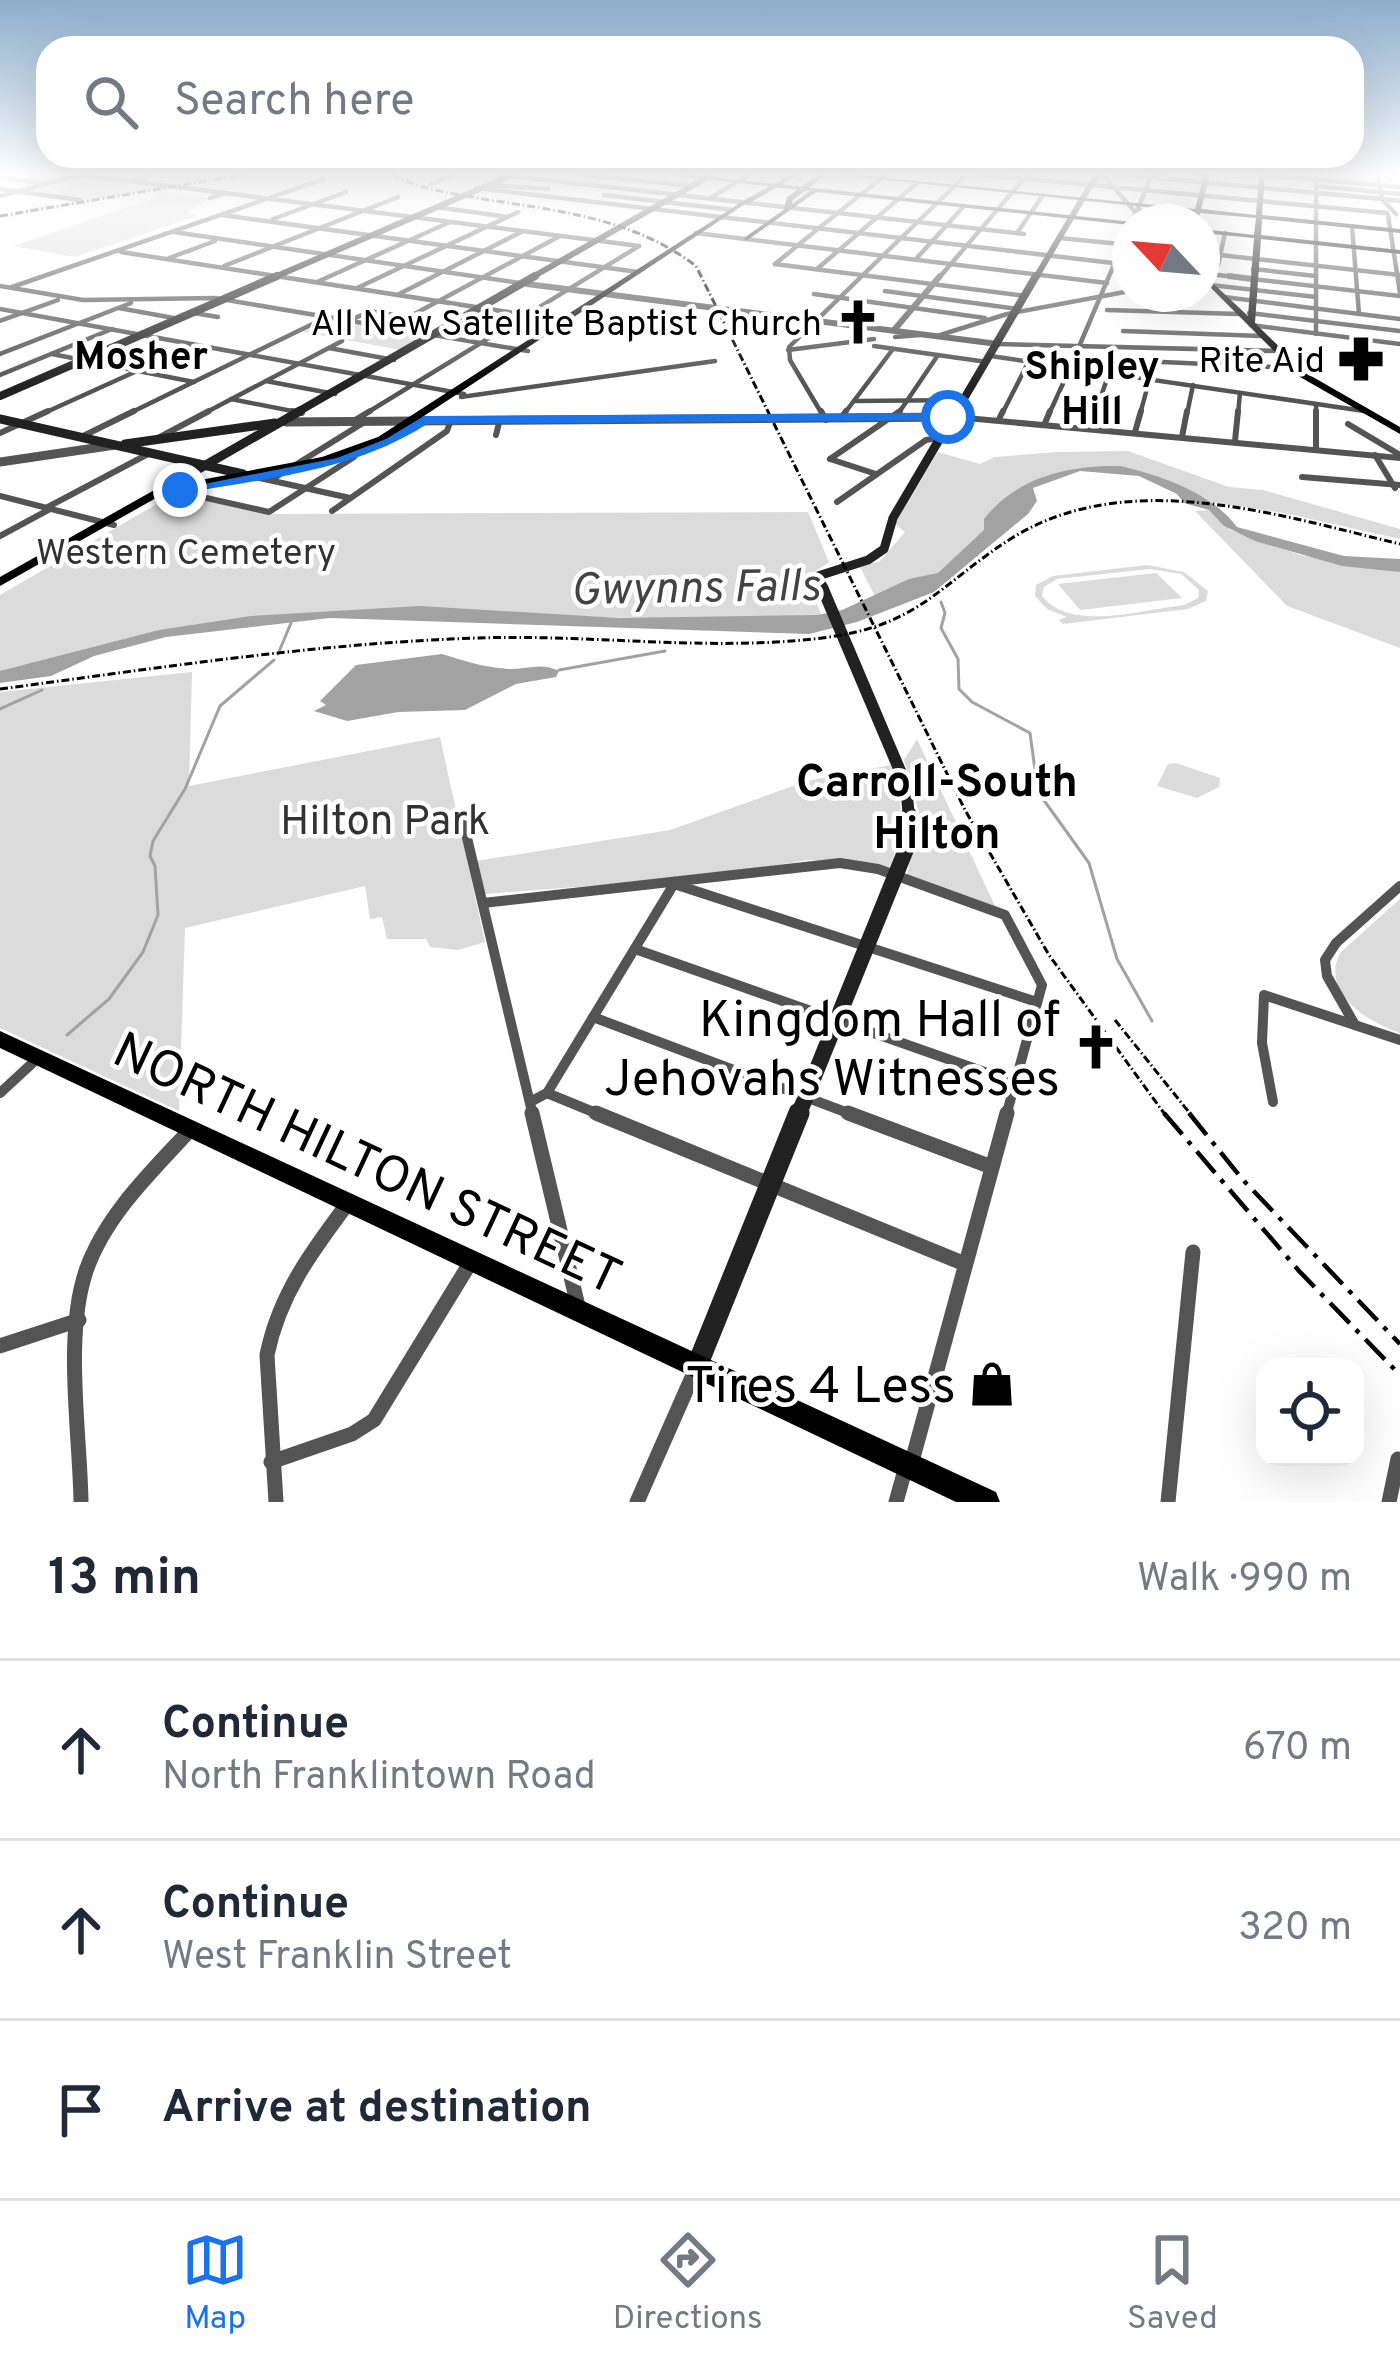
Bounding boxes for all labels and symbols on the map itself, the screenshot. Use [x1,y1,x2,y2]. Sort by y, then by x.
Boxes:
north arrow [1112,204,1220,312]
church icon: All New Satellite Baptist Church [833,297,883,347]
place label: All New Satellite Baptist Church [310,303,822,349]
pharmacy icon: Rite Aid [1336,334,1386,384]
district label: Mosher [74,335,208,384]
place label: Rite Aid [1198,340,1325,386]
district label: Shipley Hill [1024,345,1160,439]
route start [921,390,975,444]
route end [153,463,207,517]
park label: Western Cemetery [36,532,336,578]
water label: Gwynns Falls [570,560,821,621]
district label: Carroll-South Hilton [796,756,1078,865]
park label: Hilton Park [280,797,490,850]
place label: Kingdom Hall of Jehovahs Witnesses [604,991,1060,1115]
street label: NORTH HILTON STREET [101,1021,630,1313]
church icon: Kingdom Hall of Jehovahs Witnesses [1071,1022,1121,1072]
place label: Tires 4 Less [685,1357,956,1422]
shop icon: Tires 4 Less [967,1359,1017,1409]

